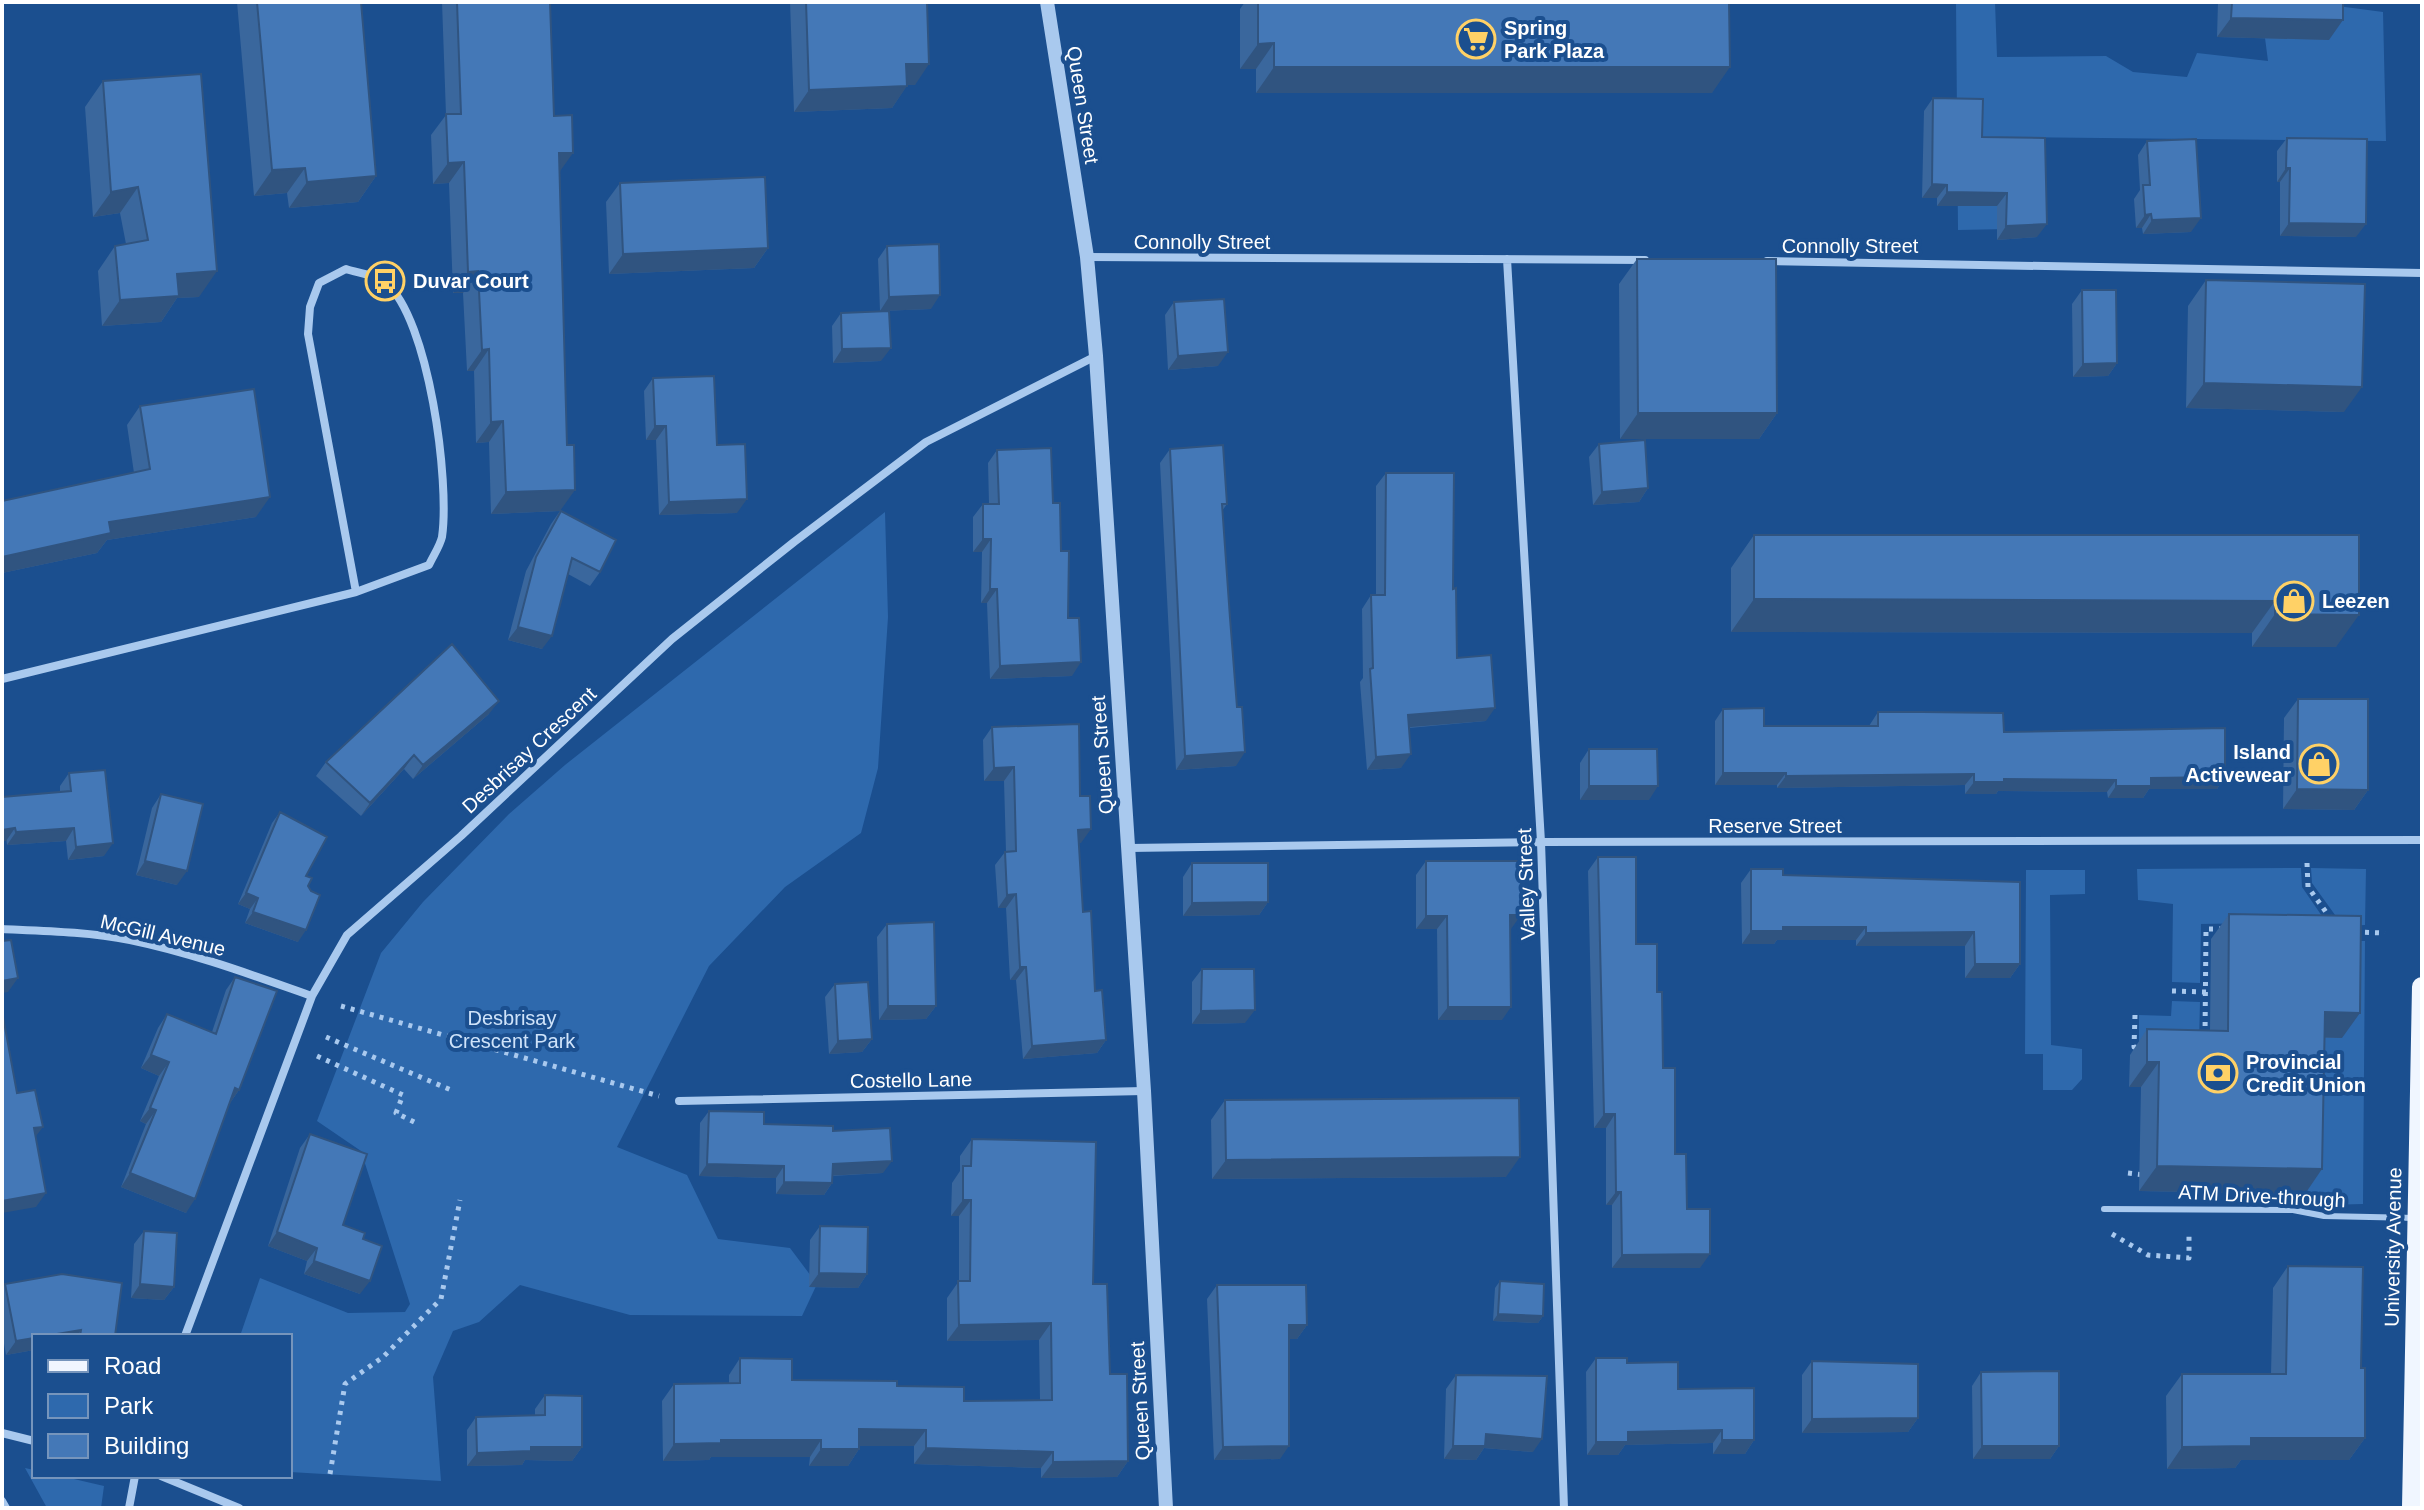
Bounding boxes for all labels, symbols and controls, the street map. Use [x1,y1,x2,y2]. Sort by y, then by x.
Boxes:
place label: Spring Park Plaza [1504,17,1605,62]
supermarket icon: Spring Park Plaza [1455,18,1497,60]
street label: Queen Street [1063,45,1103,166]
street label: Connolly Street [1134,231,1271,253]
street label: Connolly Street [1782,235,1919,257]
bus stop icon: Duvar Court [364,260,406,302]
place label: Duvar Court [413,270,529,292]
shop icon: Leezen [2273,580,2315,622]
place label: Leezen [2322,590,2390,612]
street label: Desbrisay Crescent [458,682,601,818]
street label: Queen Street [1087,694,1117,815]
place label: Island Activewear [2185,741,2291,786]
shop icon: Island Activewear [2298,743,2340,785]
street label: Reserve Street [1708,815,1842,837]
street label: Valley Street [1513,827,1539,940]
street label: McGill Avenue [98,910,228,960]
park label: Desbrisay Crescent Park [449,1007,576,1052]
place label: Provincial Credit Union [2246,1051,2366,1096]
bank icon: Provincial Credit Union [2197,1052,2239,1094]
street label: Costello Lane [850,1068,972,1092]
street label: University Avenue [2381,1167,2405,1327]
street label: ATM Drive-through [2178,1181,2346,1211]
legend [32,1334,292,1478]
street label: Queen Street [1126,1341,1154,1461]
text: Road [104,1352,161,1379]
text: Park [104,1392,154,1419]
text: Building [104,1432,189,1459]

